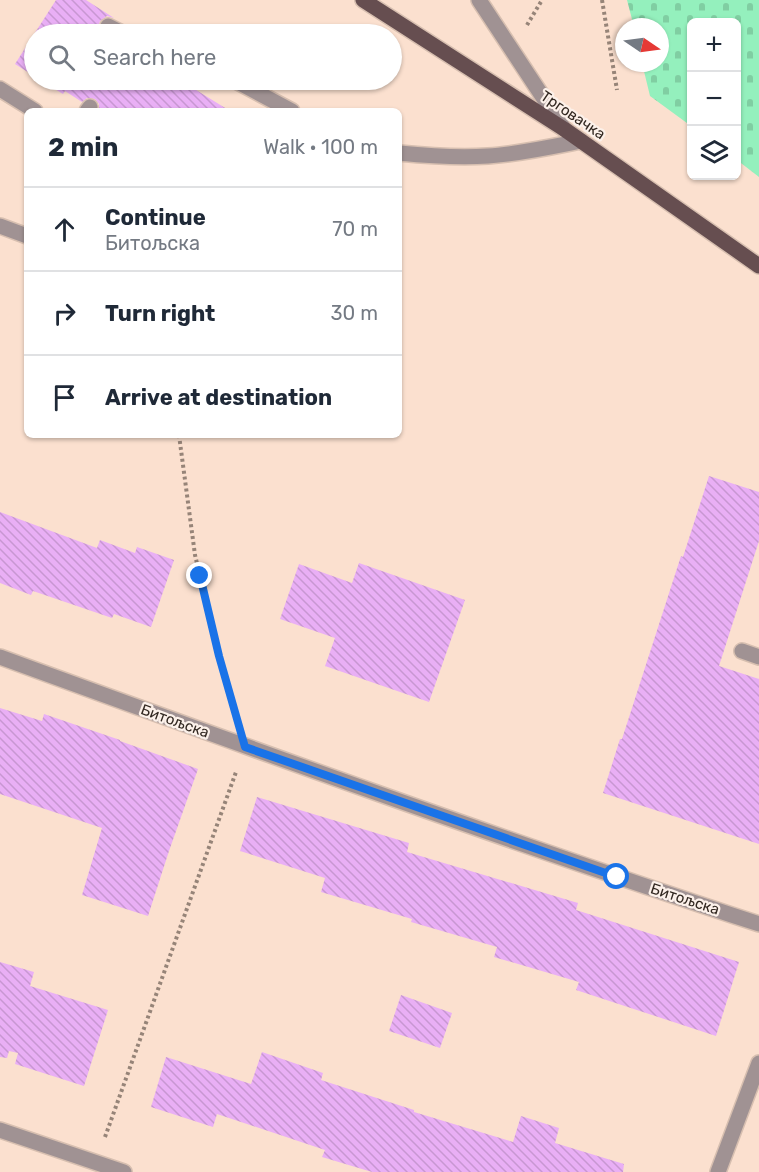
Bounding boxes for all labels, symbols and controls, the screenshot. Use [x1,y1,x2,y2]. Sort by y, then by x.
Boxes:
north arrow [615,18,669,72]
map controls [687,18,741,180]
button: + [687,18,741,72]
search box [24,24,402,90]
icon: search [45,41,78,74]
text: Search here [93,44,216,71]
button: − [687,72,741,126]
street label: Трговачка [537,87,609,143]
button: layers [687,126,741,180]
text: 2 min [48,132,118,163]
text: Walk · 100 m [263,135,378,159]
text: Continue [105,204,206,231]
icon: ahead [48,213,81,246]
text: 70 m [332,217,378,241]
text: Битољска [105,231,200,255]
icon: right [48,297,81,330]
text: Turn right [105,300,215,327]
text: 30 m [331,301,378,325]
icon: arrive [48,381,81,414]
text: Arrive at destination [105,384,332,411]
route end [186,562,212,588]
street label: Битољска [138,700,212,742]
route start [603,863,629,889]
street label: Битољска [648,879,722,919]

